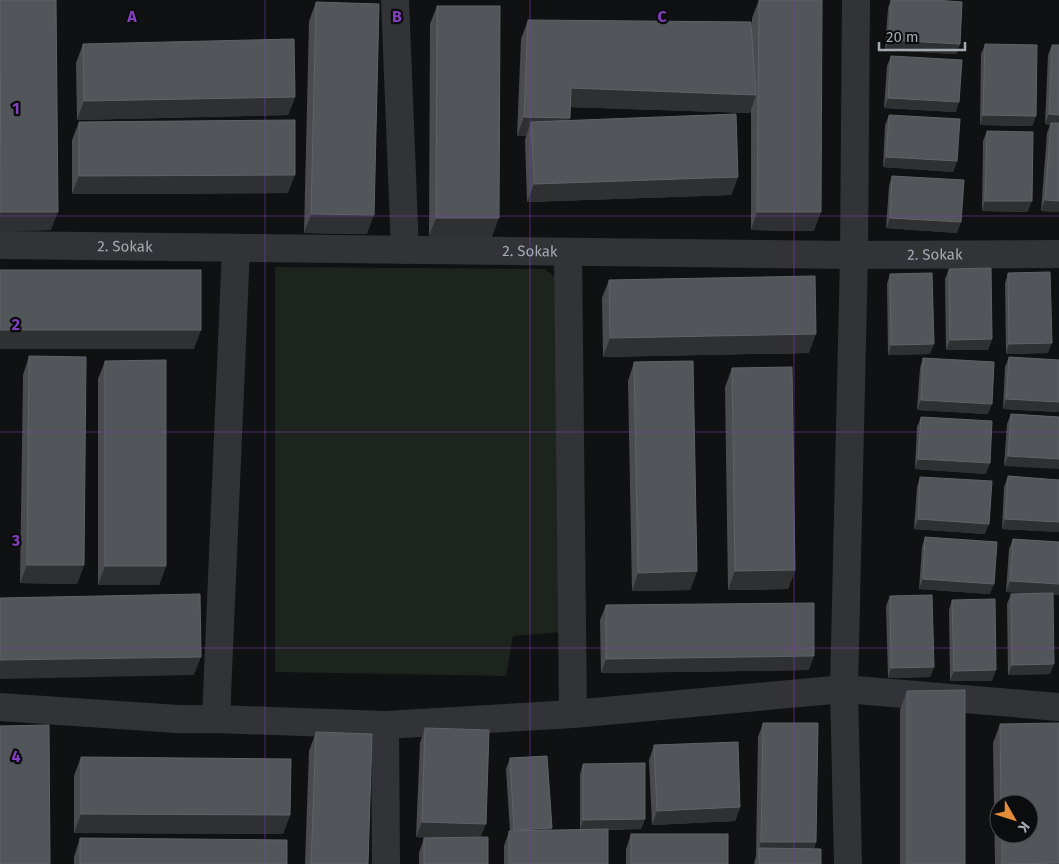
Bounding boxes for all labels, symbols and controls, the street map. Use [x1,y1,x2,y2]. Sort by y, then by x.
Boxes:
text: A [126,7,137,26]
text: B [392,7,402,26]
text: C [657,7,667,26]
scale bar [879,20,965,52]
text: 20 m [886,28,919,46]
text: 1 [12,99,20,118]
street label: 2. Sokak [97,237,153,256]
street label: 2. Sokak [502,242,558,261]
street label: 2. Sokak [907,245,963,264]
text: 2 [12,315,20,334]
text: 3 [11,531,20,550]
text: 4 [11,747,21,766]
north arrow [989,794,1039,844]
text: K [1014,818,1033,837]

